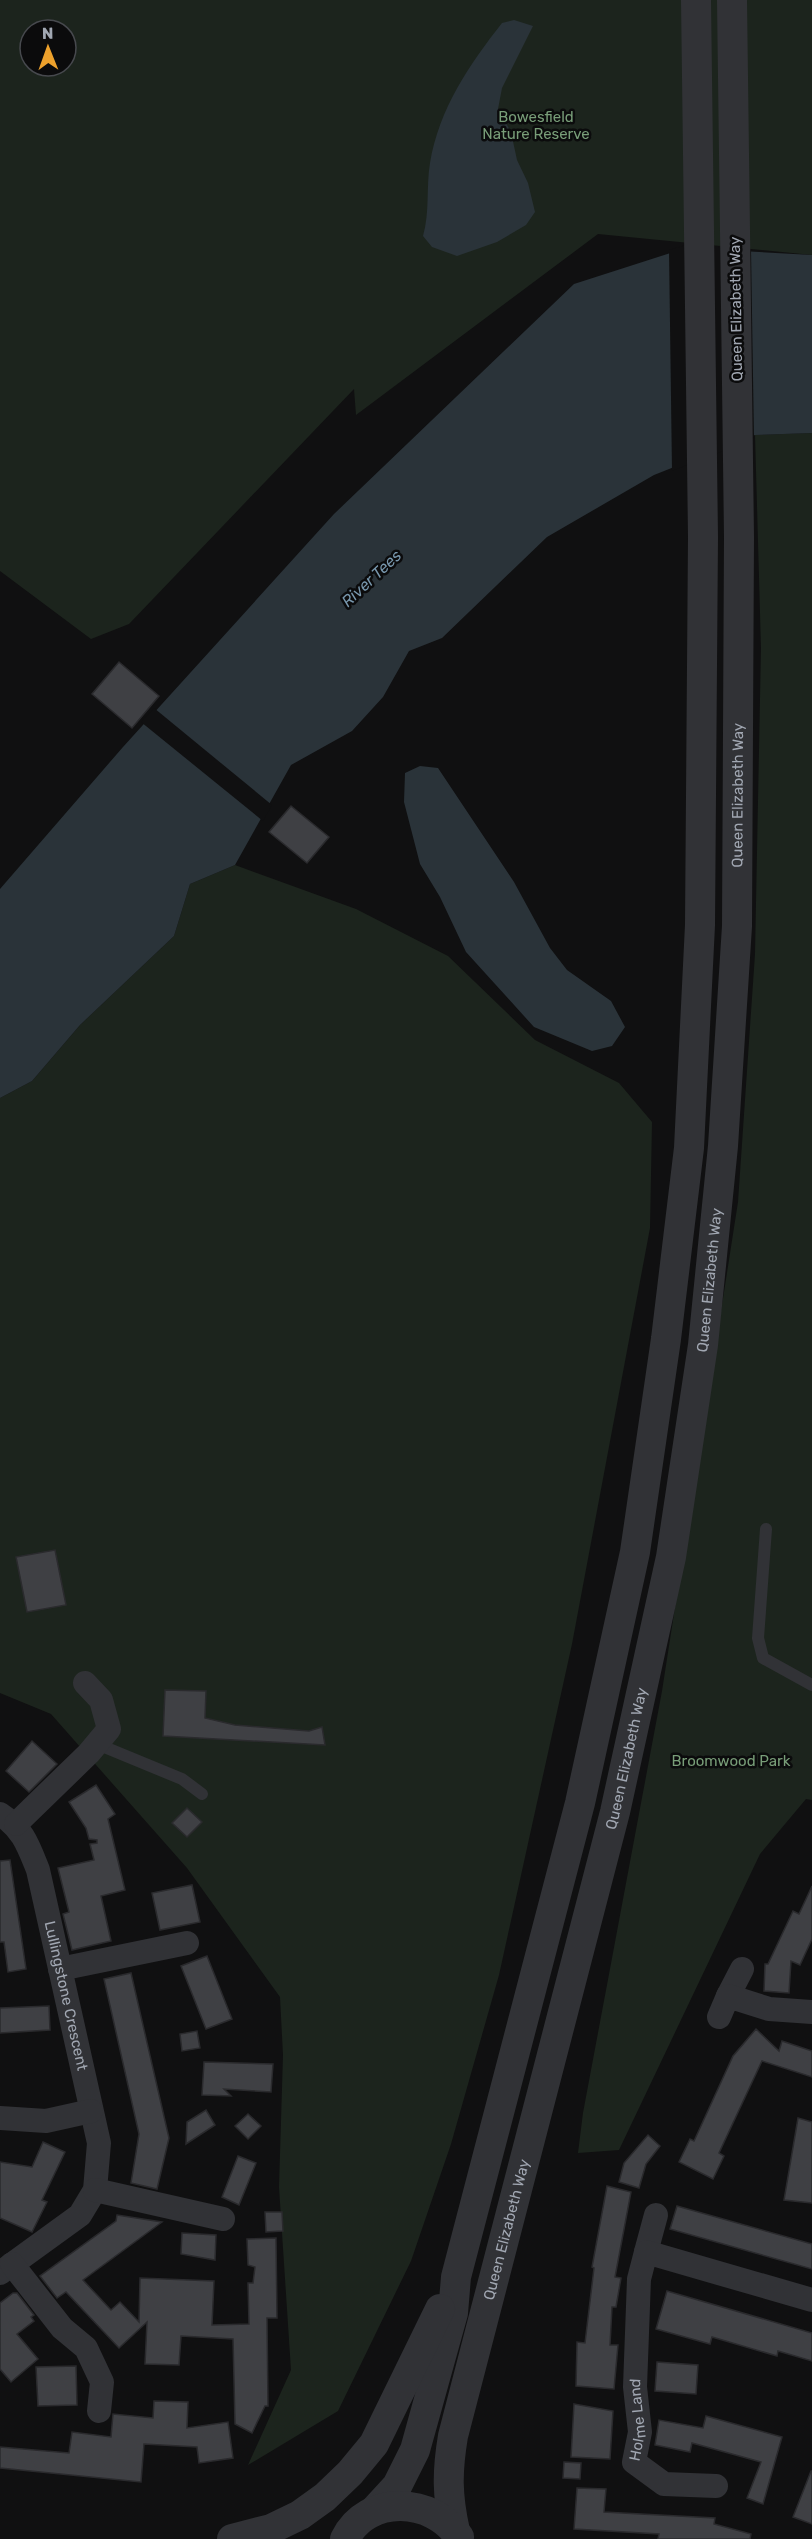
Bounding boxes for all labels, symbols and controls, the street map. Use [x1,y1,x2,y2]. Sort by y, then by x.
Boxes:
north arrow [18,18,78,78]
text: N [42,24,54,43]
park label: Bowesfield Nature Reserve [482,108,590,143]
street label: Queen Elizabeth Way [726,236,746,382]
water label: River Tees [337,546,405,611]
street label: Queen Elizabeth Way [728,723,747,868]
street label: Queen Elizabeth Way [693,1207,726,1354]
street label: Queen Elizabeth Way [602,1686,651,1832]
park label: Broomwood Park [672,1752,791,1770]
street label: Lullingstone Crescent [41,1919,92,2072]
street label: Queen Elizabeth Way [480,2157,534,2302]
street label: Holme Land [625,2378,650,2463]

